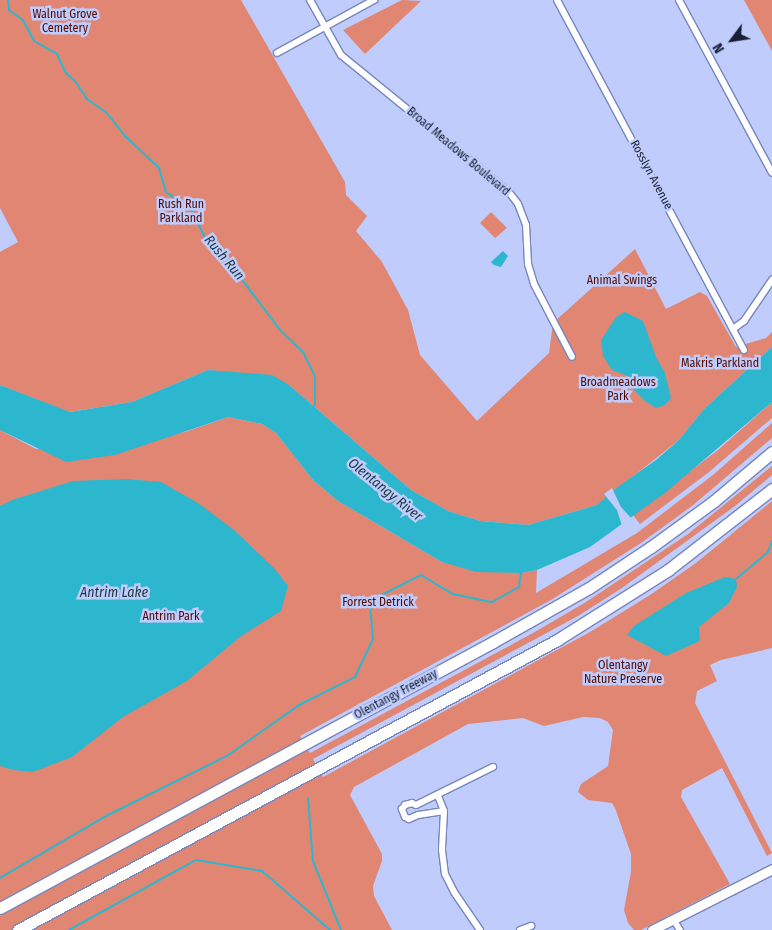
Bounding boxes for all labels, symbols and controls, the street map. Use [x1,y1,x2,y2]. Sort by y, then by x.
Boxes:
park label: Walnut Grove Cemetery [32,8,98,36]
north arrow [707,15,757,65]
text: N [709,40,728,56]
street label: Broad Meadows Boulevard [404,105,512,199]
street label: Rosslyn Avenue [627,138,675,212]
park label: Rush Run Parkland [158,198,204,226]
water label: Rush Run [200,232,248,284]
park label: Animal Swings [587,274,657,288]
park label: Makris Parkland [681,357,759,371]
park label: Broadmeadows Park [580,376,656,404]
water label: Olentangy River [344,455,426,525]
water label: Antrim Lake [80,585,148,601]
park label: Forrest Detrick [342,596,414,610]
park label: Antrim Park [142,610,200,624]
park label: Olentangy Nature Preserve [584,659,662,687]
street label: Olentangy Freeway [352,667,440,723]

